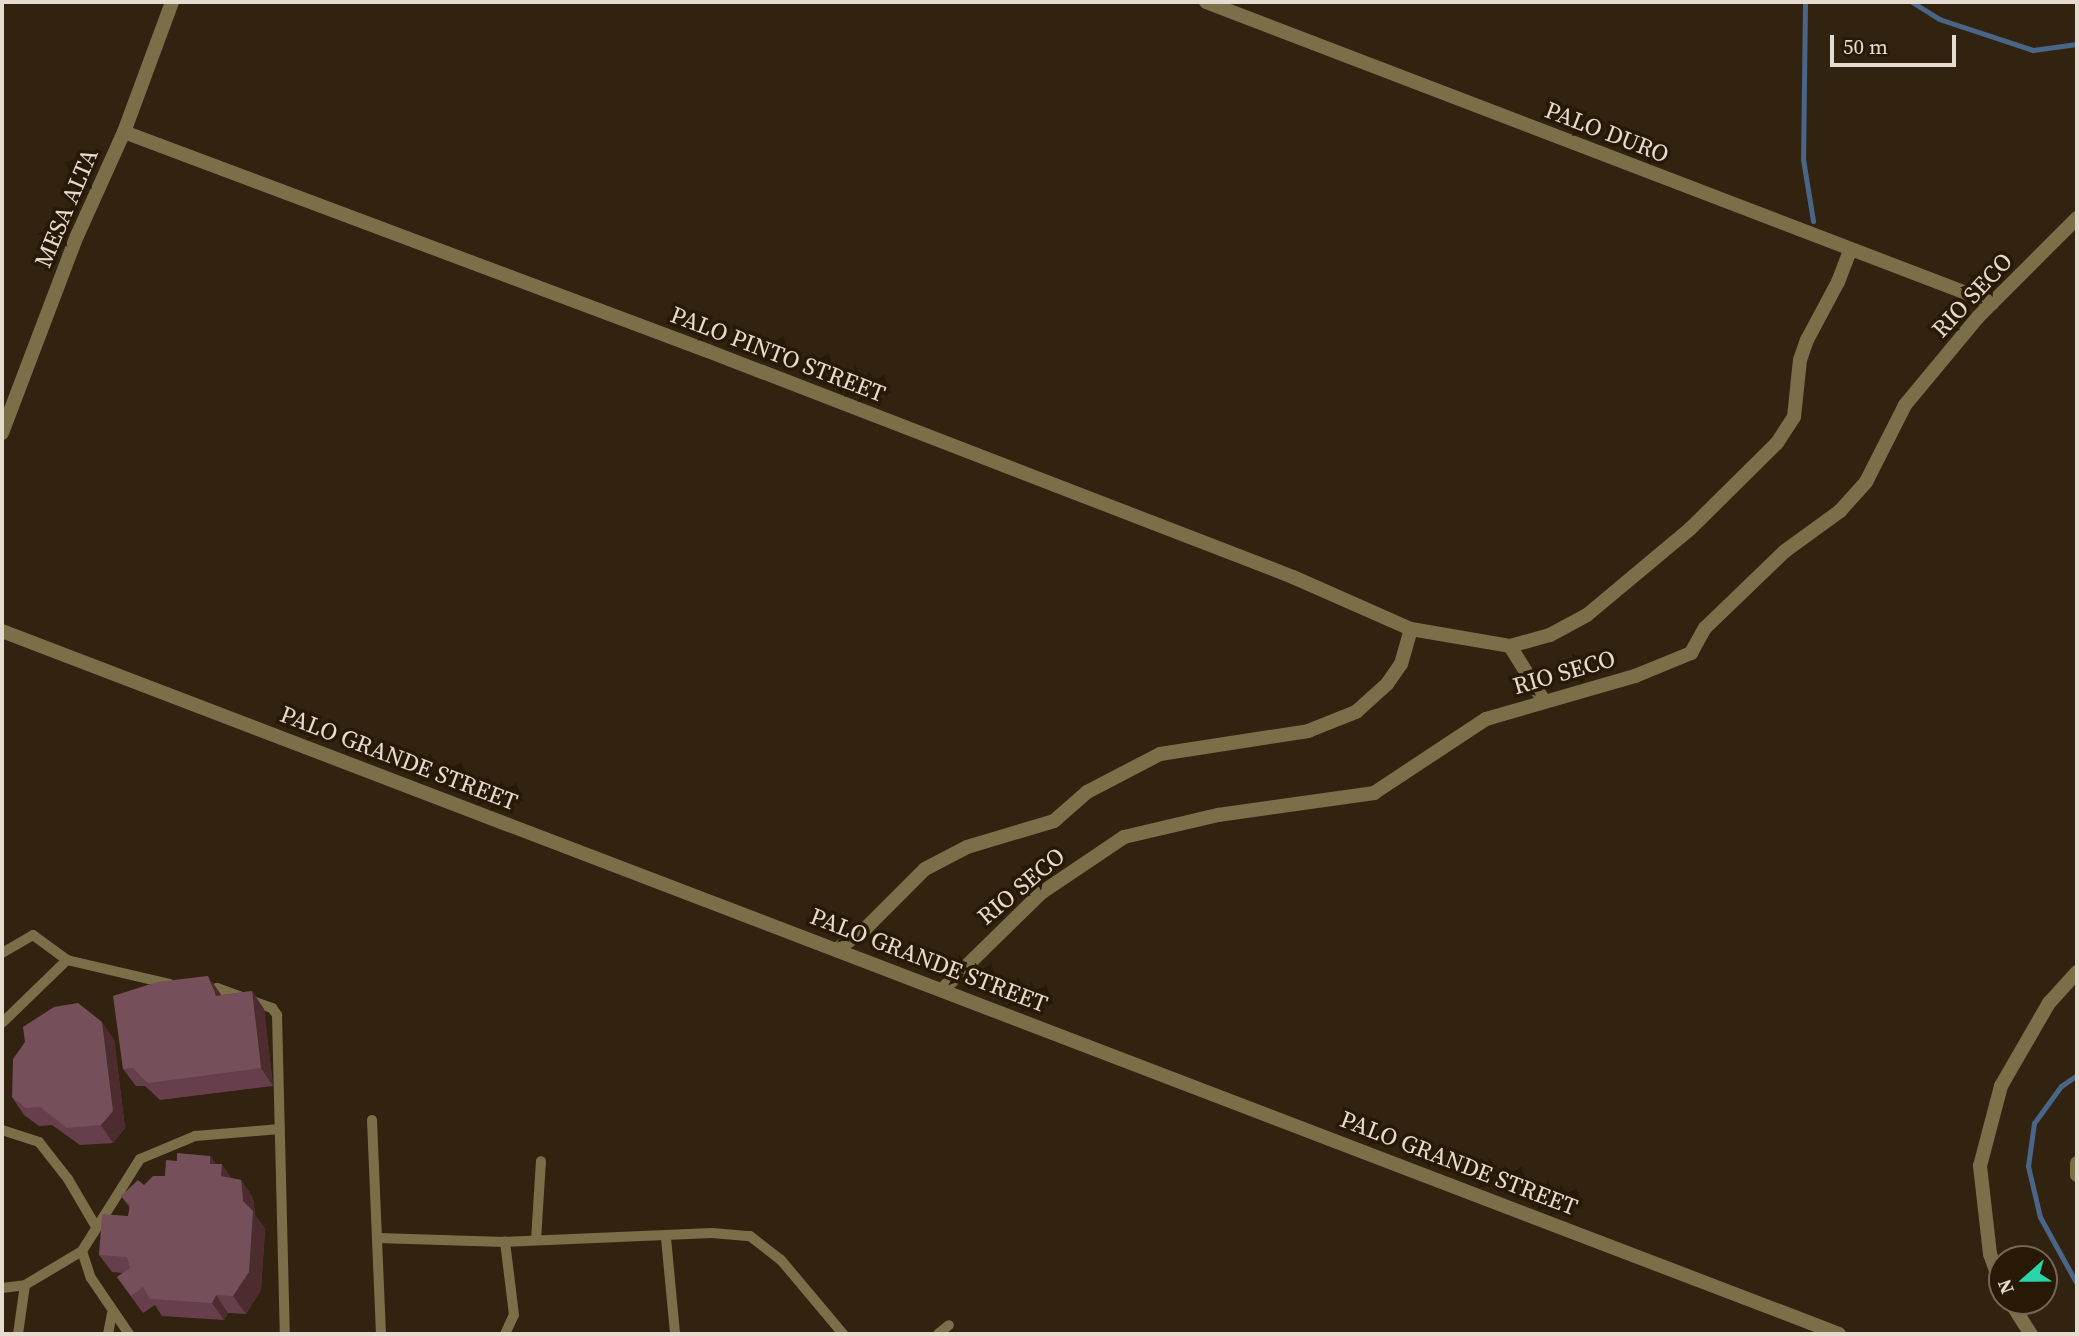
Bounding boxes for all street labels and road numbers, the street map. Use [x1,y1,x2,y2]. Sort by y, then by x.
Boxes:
street label: PALO DURO [1541,95,1673,169]
street label: MESA ALTA [28,144,104,272]
street label: RIO SECO [1926,247,2018,343]
street label: PALO PINTO STREET [667,300,889,408]
street label: RIO SECO [1509,644,1619,700]
street label: PALO GRANDE STREET [276,699,522,817]
street label: RIO SECO [971,841,1071,931]
street label: PALO GRANDE STREET [806,901,1052,1019]
street label: PALO GRANDE STREET [1336,1104,1582,1222]

